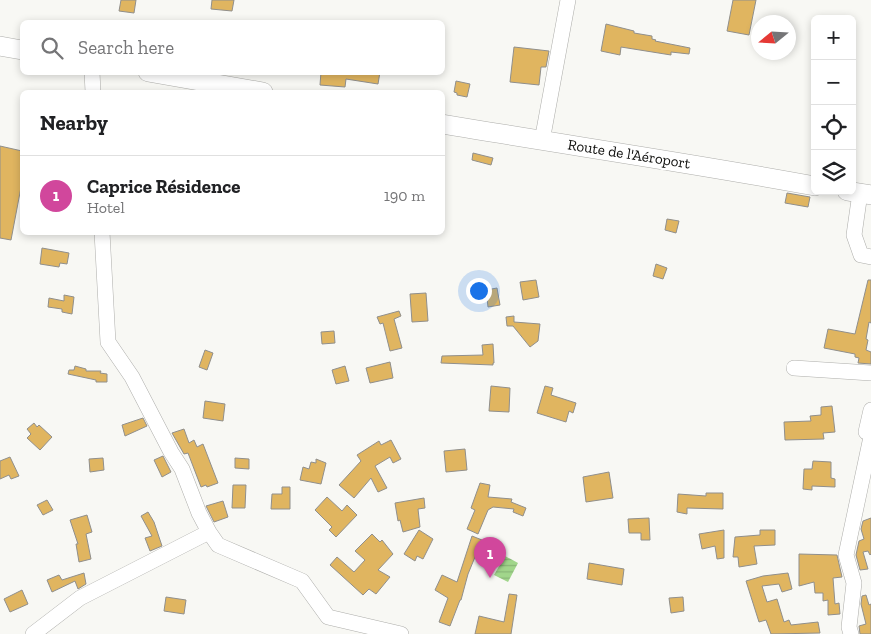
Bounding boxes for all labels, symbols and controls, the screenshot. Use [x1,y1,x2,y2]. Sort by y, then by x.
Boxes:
north arrow [751,15,796,60]
map controls [811,15,856,195]
button: + [811,15,856,60]
search box [20,20,445,75]
icon: search [38,34,66,62]
text: Search here [78,36,174,59]
button: − [811,60,856,105]
button: locate [811,105,856,150]
text: Nearby [40,110,108,135]
street label: Route de l'Aéroport [566,135,692,173]
button: layers [811,150,856,195]
text: Caprice Résidence [87,175,240,198]
text: 1 [53,186,59,205]
text: 190 m [384,186,425,205]
text: Hotel [87,198,125,217]
your location [466,278,492,304]
pin: 1 [474,537,506,578]

